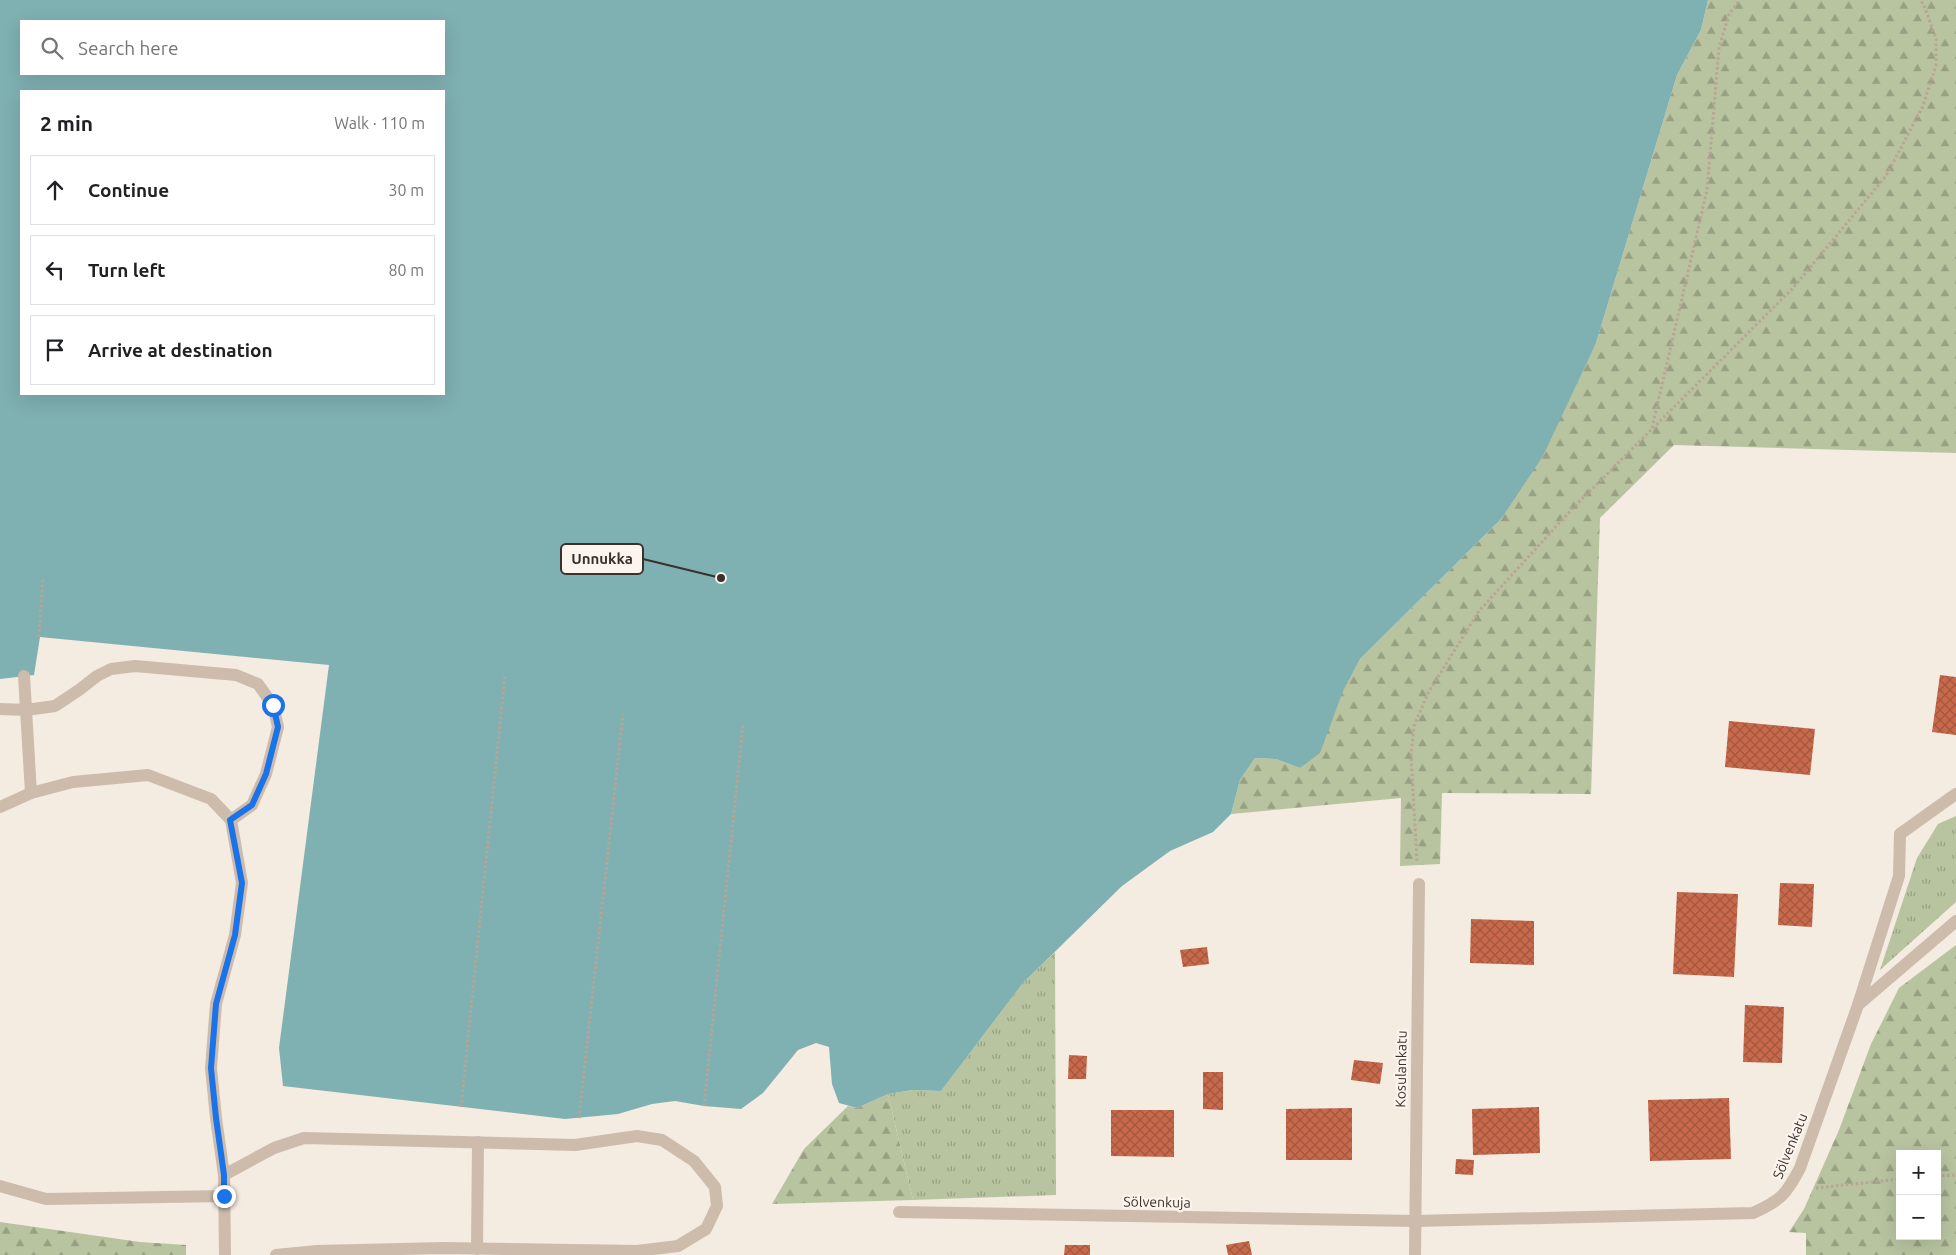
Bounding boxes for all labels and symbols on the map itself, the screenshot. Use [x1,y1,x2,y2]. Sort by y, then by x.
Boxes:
callout: Unnukka [561,544,643,574]
text: Unnukka [571,550,633,567]
route start [262,694,285,717]
street label: Kosulankatu [1392,1030,1410,1108]
street label: Sölvenkatu [1770,1111,1810,1181]
route end [213,1185,236,1208]
street label: Sölvenkuja [1123,1193,1191,1211]

